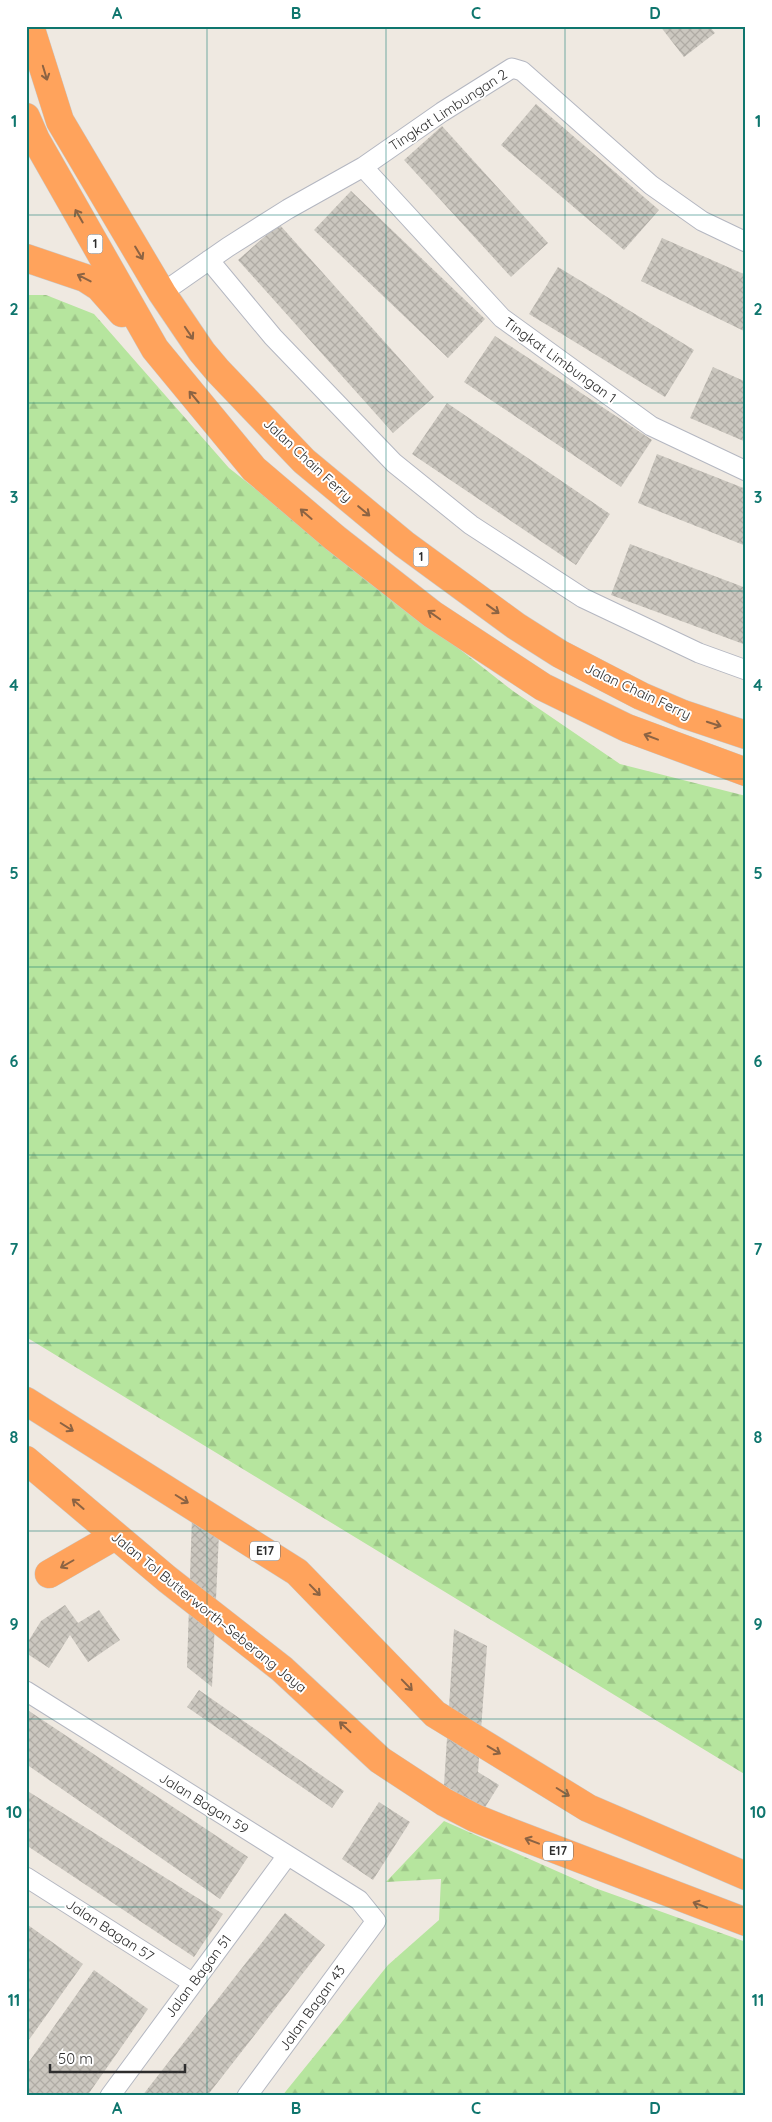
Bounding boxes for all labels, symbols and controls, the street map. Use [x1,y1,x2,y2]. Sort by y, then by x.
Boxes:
text: A [112,3,123,23]
text: B [291,3,301,23]
text: C [471,3,481,23]
text: D [649,3,661,23]
one-way arrow [41,64,50,80]
street label: Tingkat Limbungan 2 [386,65,511,155]
text: 1 [11,111,17,131]
text: 1 [755,111,761,131]
one-way arrow [74,208,84,223]
road number: 1 [88,234,102,253]
one-way arrow [134,246,144,260]
one-way arrow [77,273,92,282]
text: 2 [9,299,19,319]
text: 2 [753,299,763,319]
street label: Tingkat Limbungan 1 [500,313,620,407]
one-way arrow [184,326,195,340]
one-way arrow [189,390,200,403]
street label: Jalan Chain Ferry [260,414,356,506]
text: 3 [10,487,18,507]
text: 3 [754,487,762,507]
one-way arrow [357,506,370,517]
one-way arrow [300,508,313,519]
road number: 1 [414,548,428,566]
one-way arrow [486,604,500,614]
one-way arrow [427,610,441,620]
street label: Jalan Chain Ferry [582,659,694,723]
text: 4 [9,675,19,695]
text: 4 [753,675,763,695]
one-way arrow [706,720,722,730]
one-way arrow [644,732,659,741]
text: 5 [9,863,19,883]
text: 5 [753,863,763,883]
text: 6 [10,1051,19,1071]
text: 6 [754,1051,763,1071]
text: 7 [10,1239,19,1259]
text: 7 [754,1239,763,1259]
one-way arrow [60,1422,74,1432]
text: 8 [10,1427,19,1447]
text: 8 [754,1427,763,1447]
one-way arrow [174,1494,188,1504]
one-way arrow [71,1498,84,1510]
street label: Jalan Tol Butterworth–Seberang Jaya [108,1527,310,1697]
road number: E17 [250,1542,280,1560]
one-way arrow [59,1559,74,1569]
one-way arrow [309,1584,321,1597]
text: 9 [9,1614,19,1634]
text: 9 [753,1614,763,1634]
one-way arrow [401,1679,413,1691]
one-way arrow [338,1721,351,1733]
one-way arrow [486,1746,500,1756]
street label: Jalan Bagan 59 [156,1768,252,1838]
one-way arrow [555,1788,569,1798]
text: 10 [6,1802,22,1822]
text: 10 [750,1802,766,1822]
one-way arrow [525,1836,540,1845]
road number: E17 [543,1842,573,1860]
street label: Jalan Bagan 57 [62,1895,158,1965]
one-way arrow [693,1900,708,1909]
street label: Jalan Bagan 51 [161,1931,235,2021]
street label: Jalan Bagan 43 [275,1962,349,2054]
text: 11 [8,1990,20,2010]
text: 11 [752,1990,764,2010]
scale bar [50,2042,185,2074]
text: 50 m [58,2049,93,2068]
text: A [112,2098,123,2118]
text: B [291,2098,301,2118]
text: C [471,2098,481,2118]
text: D [649,2098,661,2118]

